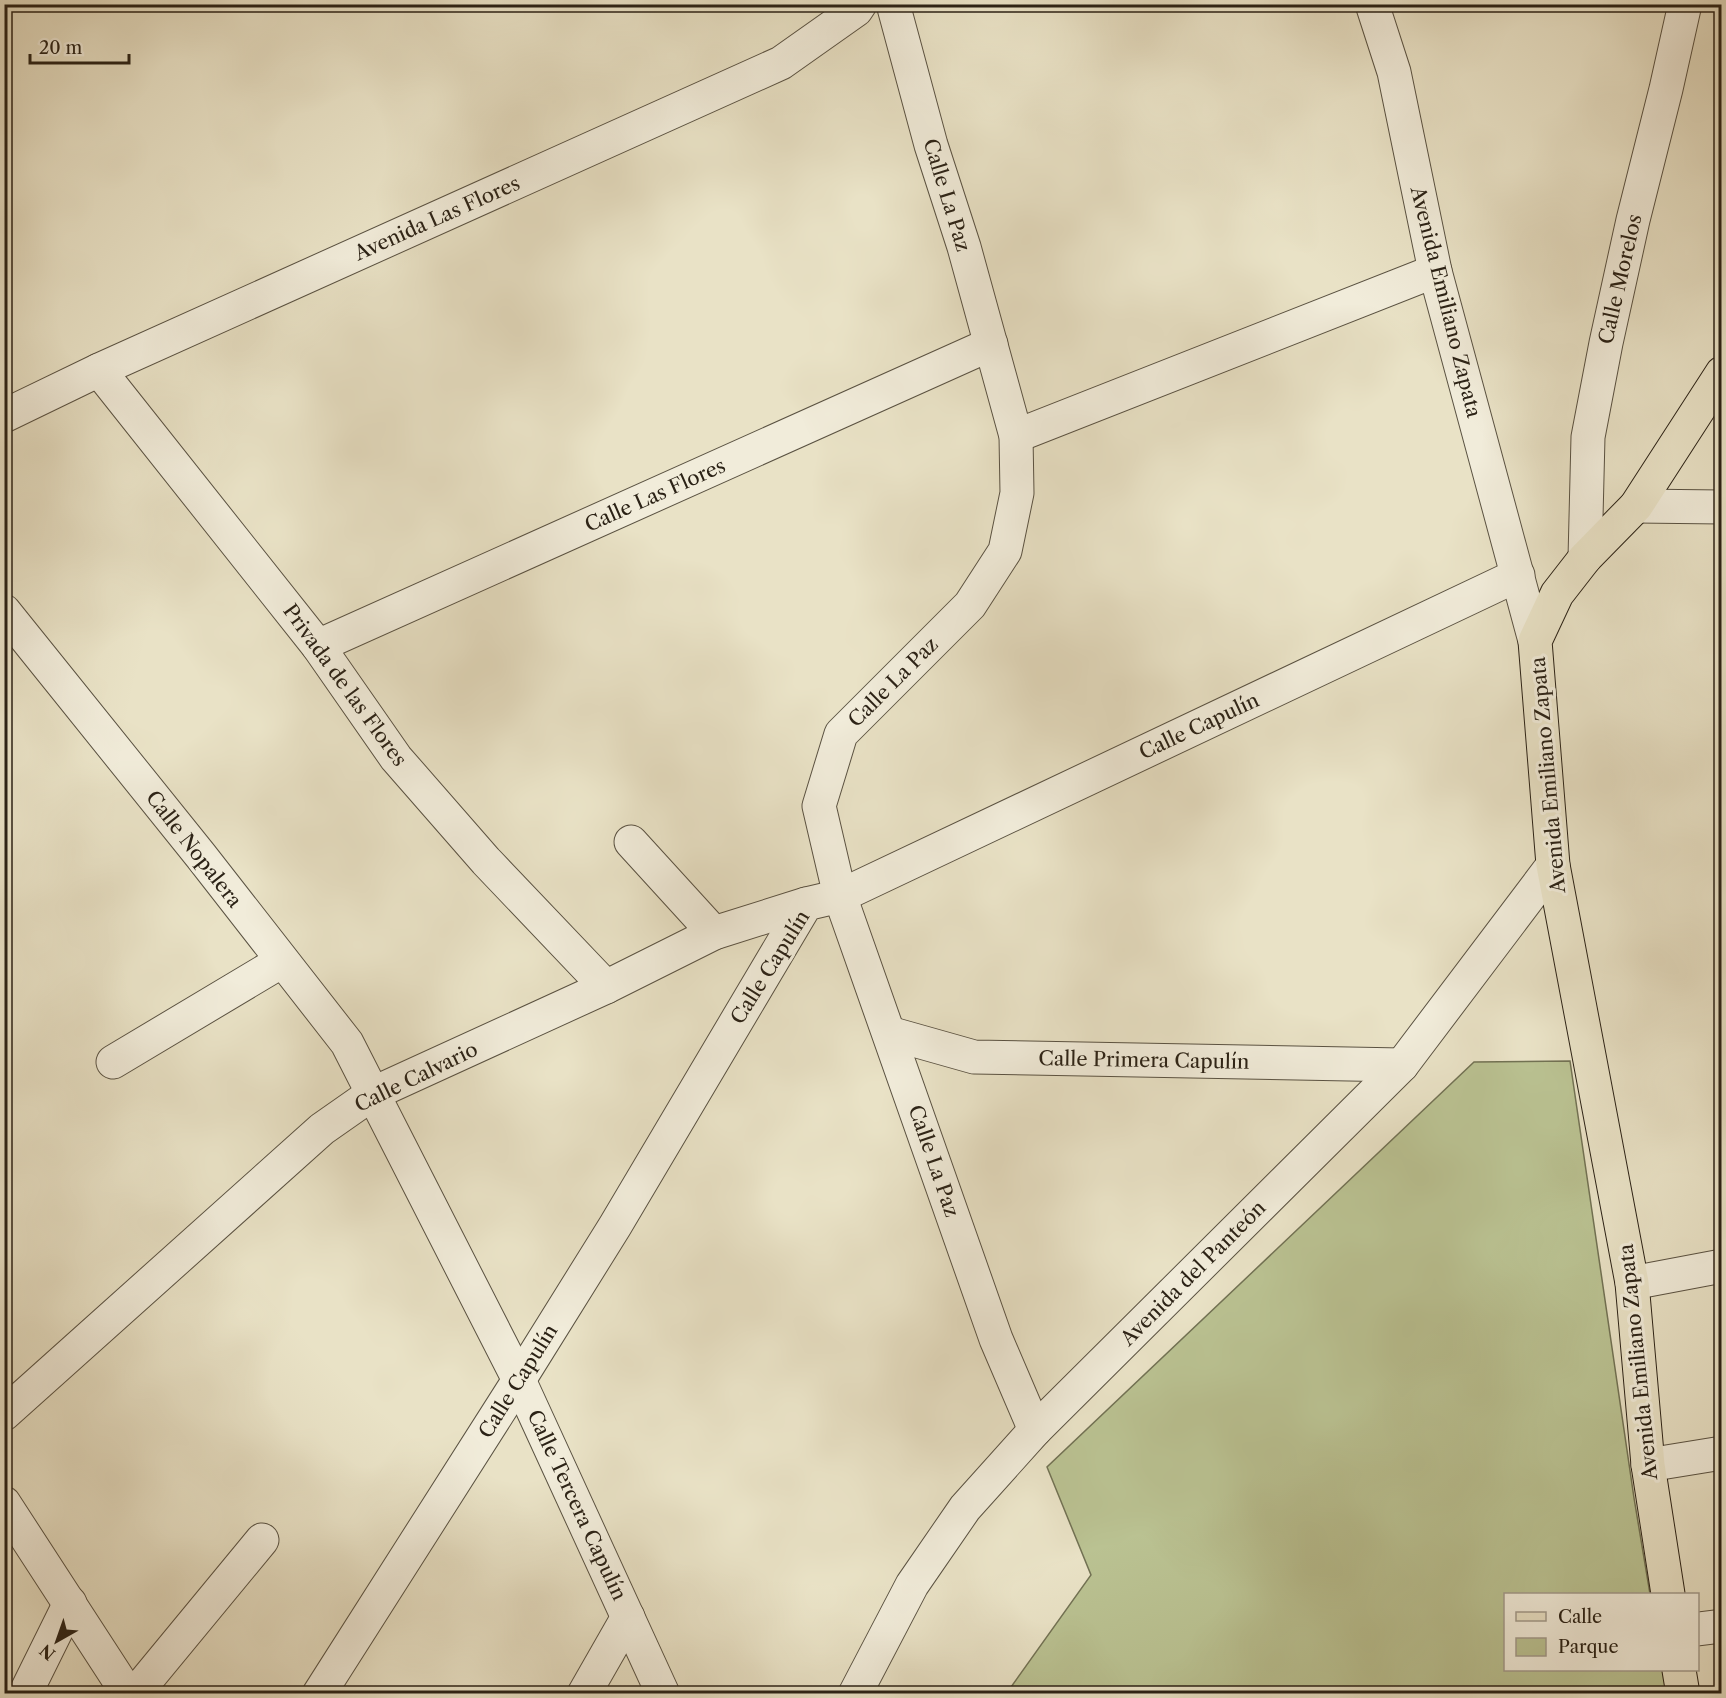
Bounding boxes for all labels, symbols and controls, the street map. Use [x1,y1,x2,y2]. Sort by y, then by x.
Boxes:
scale bar [30,27,129,65]
text: 20 m [39,37,83,59]
street label: Calle La Paz [918,136,976,254]
street label: Avenida Las Flores [350,171,523,266]
street label: Avenida Emiliano Zapata [1405,183,1486,420]
street label: Calle Morelos [1593,212,1647,346]
street label: Calle Las Flores [581,453,729,537]
street label: Privada de las Flores [278,599,412,771]
street label: Calle La Paz [843,632,943,732]
street label: Avenida Emiliano Zapata [1526,655,1570,895]
street label: Calle Capulín [1135,688,1263,764]
street label: Calle Nopalera [141,786,247,913]
street label: Calle Capulín [725,905,815,1028]
street label: Calle Calvario [351,1037,481,1117]
street label: Calle Primera Capulín [1038,1046,1250,1074]
street label: Calle La Paz [904,1102,964,1220]
street label: Avenida del Panteón [1115,1195,1271,1351]
street label: Avenida Emiliano Zapata [1614,1242,1662,1482]
street label: Calle Capulín [473,1319,563,1442]
street label: Calle Tercera Capulín [522,1406,632,1604]
legend [1504,1593,1699,1671]
text: Calle [1558,1606,1602,1628]
north arrow [27,1611,87,1671]
text: Parque [1558,1636,1619,1658]
text: N [36,1640,59,1665]

